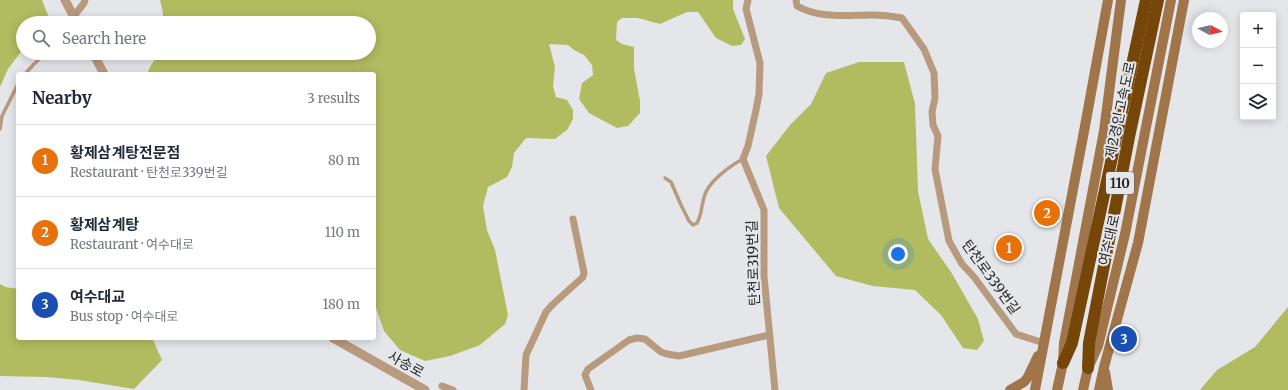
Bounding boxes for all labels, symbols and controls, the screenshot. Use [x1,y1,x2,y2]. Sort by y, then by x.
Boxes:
north arrow [1192,12,1228,48]
map controls [1240,12,1276,120]
button: + [1240,12,1276,48]
search box [16,16,376,60]
icon: search [30,27,52,49]
text: Search here [62,29,146,48]
button: − [1240,48,1276,84]
street label: 제2경인고속도로 [1101,60,1139,160]
button: layers [1240,84,1276,120]
text: Nearby [32,87,92,109]
text: 3 results [307,90,360,107]
text: 황제삼계탕전문점 [70,143,180,162]
text: 1 [42,152,48,169]
text: 80 m [328,152,360,169]
text: Restaurant · 탄천로339번길 [70,164,228,181]
road number: 110 [1106,172,1134,194]
pin: 2 [1034,198,1060,228]
street label: 여수대로 [1094,213,1124,267]
text: 황제삼계탕 [70,215,139,234]
street label: 탄천로319번길 [743,220,763,306]
text: 2 [41,224,49,241]
text: 110 m [325,224,360,241]
pin: 1 [996,233,1022,263]
text: Restaurant · 여수대로 [70,236,194,253]
street label: 탄천로339번길 [958,236,1024,318]
your location [888,244,908,264]
text: 여수대교 [70,287,125,306]
text: 3 [41,296,49,313]
text: 180 m [322,296,360,313]
text: Bus stop · 여수대로 [70,308,179,325]
pin: 3 [1111,324,1137,354]
street label: 사송로 [385,347,427,381]

